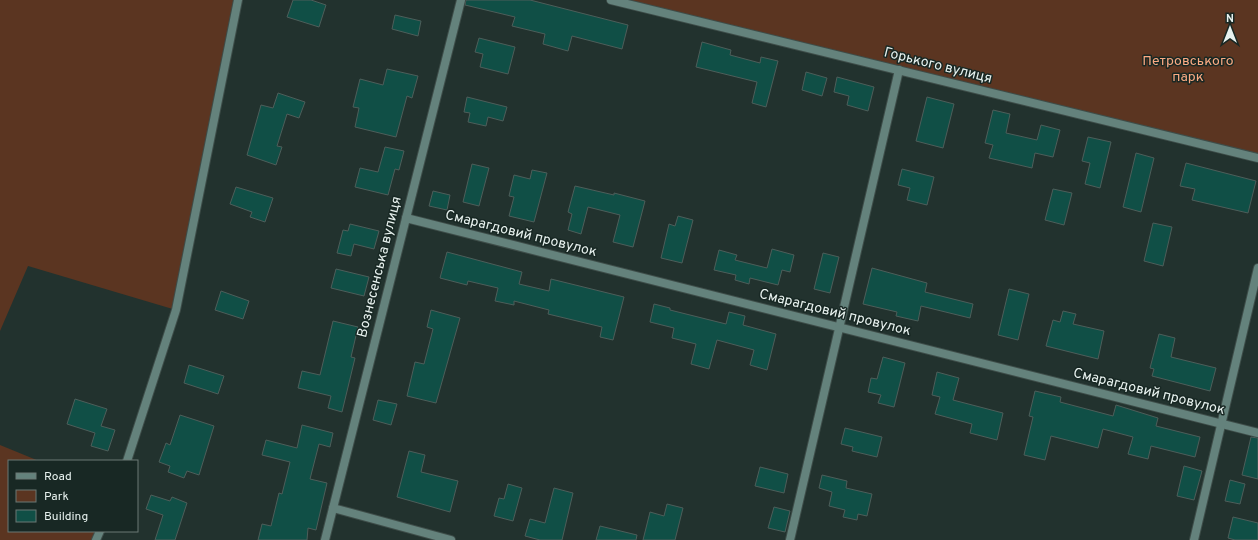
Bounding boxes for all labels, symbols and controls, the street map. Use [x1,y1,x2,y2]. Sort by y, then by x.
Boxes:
north arrow [1210,8,1250,48]
text: N [1226,12,1234,26]
street label: Горького вулиця [882,44,994,88]
park label: Петровського парк [1142,53,1234,86]
street label: Вознесенська вулиця [354,195,406,339]
street label: Смарагдовий провулок [443,207,599,261]
street label: Смарагдовий провулок [757,286,913,340]
street label: Смарагдовий провулок [1071,365,1227,419]
legend [8,460,138,532]
text: Road [44,469,72,485]
text: Park [44,489,69,505]
text: Building [44,509,88,525]

